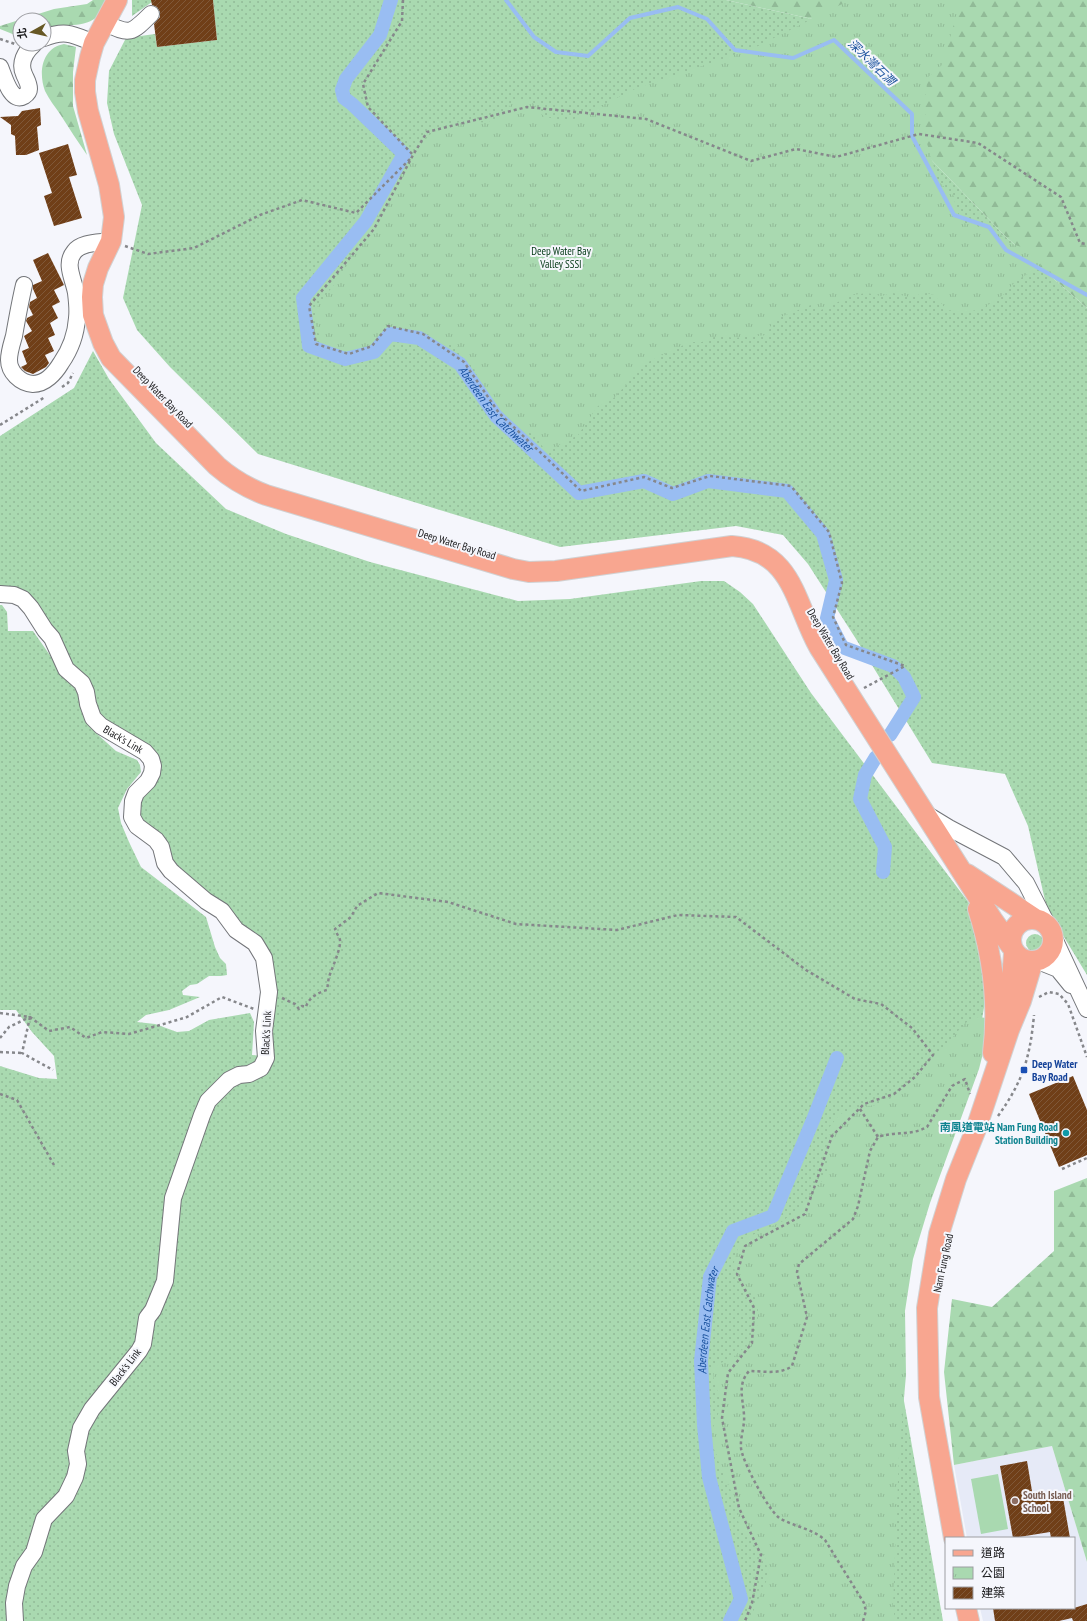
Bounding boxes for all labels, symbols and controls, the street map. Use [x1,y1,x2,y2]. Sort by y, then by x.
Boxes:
north arrow [12,12,52,52]
text: 北 [14,27,30,40]
water label: 深水灣石澗 [845,36,900,90]
park label: Deep Water Bay Valley SSSI [531,244,592,271]
street label: Deep Water Bay Road [130,363,196,431]
water label: Aberdeen East Catchwater [456,363,538,456]
street label: Deep Water Bay Road [416,526,498,563]
street label: Deep Water Bay Road [804,606,858,682]
street label: Black's Link [101,722,146,757]
street label: Black's Link [258,1010,274,1055]
place label: Deep Water Bay Road [1032,1057,1078,1084]
marker: Deep Water Bay Road [1019,1065,1029,1075]
place label: 南風道電站 Nam Fung Road Station Building [940,1120,1058,1147]
marker: 南風道電站 Nam Fung Road Station Building [1061,1128,1071,1138]
street label: Nam Fung Road [930,1232,956,1294]
water label: Aberdeen East Catchwater [693,1263,722,1375]
street label: Black's Link [106,1345,144,1389]
place label: South Island School [1023,1488,1072,1515]
marker: South Island School [1010,1496,1020,1506]
legend [945,1537,1075,1609]
text: 道路 [981,1545,1005,1560]
text: 公園 [981,1565,1005,1580]
text: 建築 [981,1585,1005,1600]

